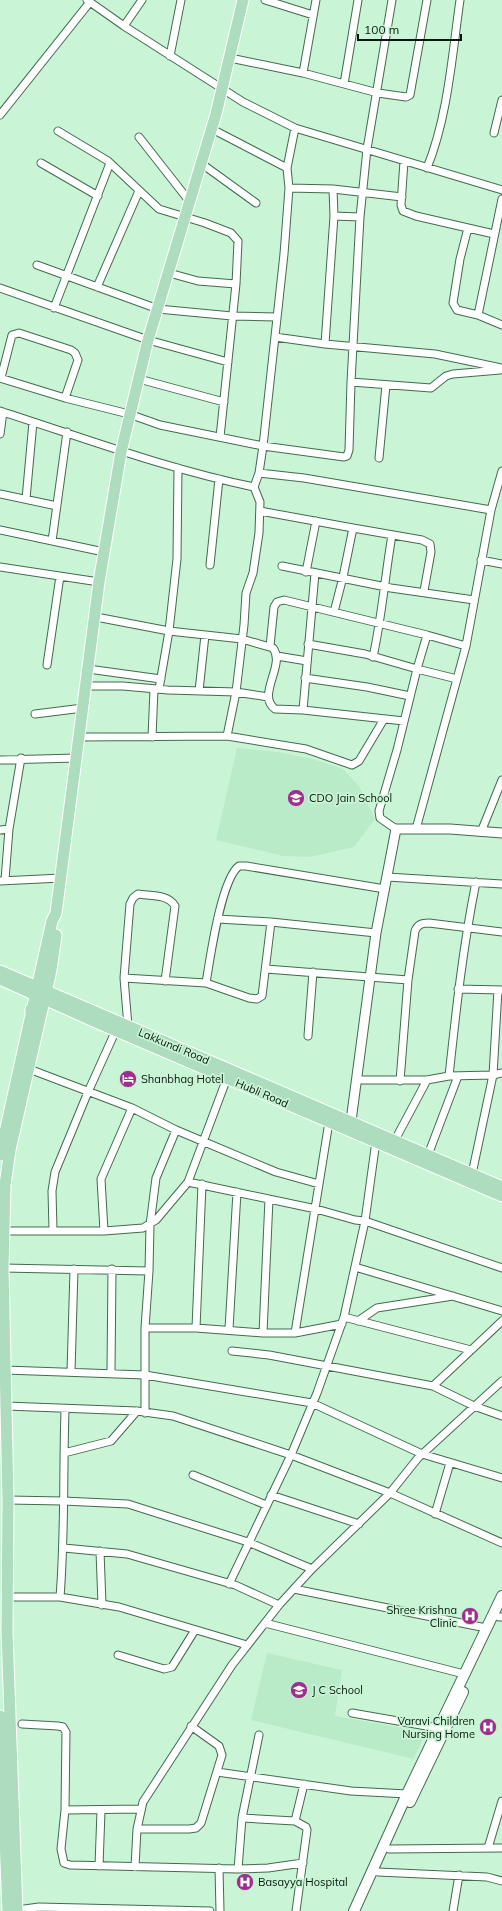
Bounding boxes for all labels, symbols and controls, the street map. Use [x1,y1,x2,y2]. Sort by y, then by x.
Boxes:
scale bar [358,16,461,42]
text: 100 m [364,22,399,37]
school or university icon: CDO Jain School [286,788,306,808]
place label: CDO Jain School [309,791,392,805]
street label: Lakkundi Road [136,1025,212,1067]
hotel icon: Shanbhag Hotel [118,1069,138,1089]
place label: Shanbhag Hotel [141,1072,224,1086]
street label: Hubli Road [233,1076,291,1110]
place label: Shree Krishna Clinic [386,1603,458,1630]
hospital icon: Shree Krishna Clinic [460,1606,480,1626]
school or university icon: J C School [289,1680,309,1700]
place label: J C School [312,1683,363,1697]
place label: Varavi Children Nursing Home [397,1714,475,1741]
hospital icon: Varavi Children Nursing Home [478,1717,498,1737]
hospital icon: Basayya Hospital [235,1872,255,1892]
place label: Basayya Hospital [258,1875,348,1889]

